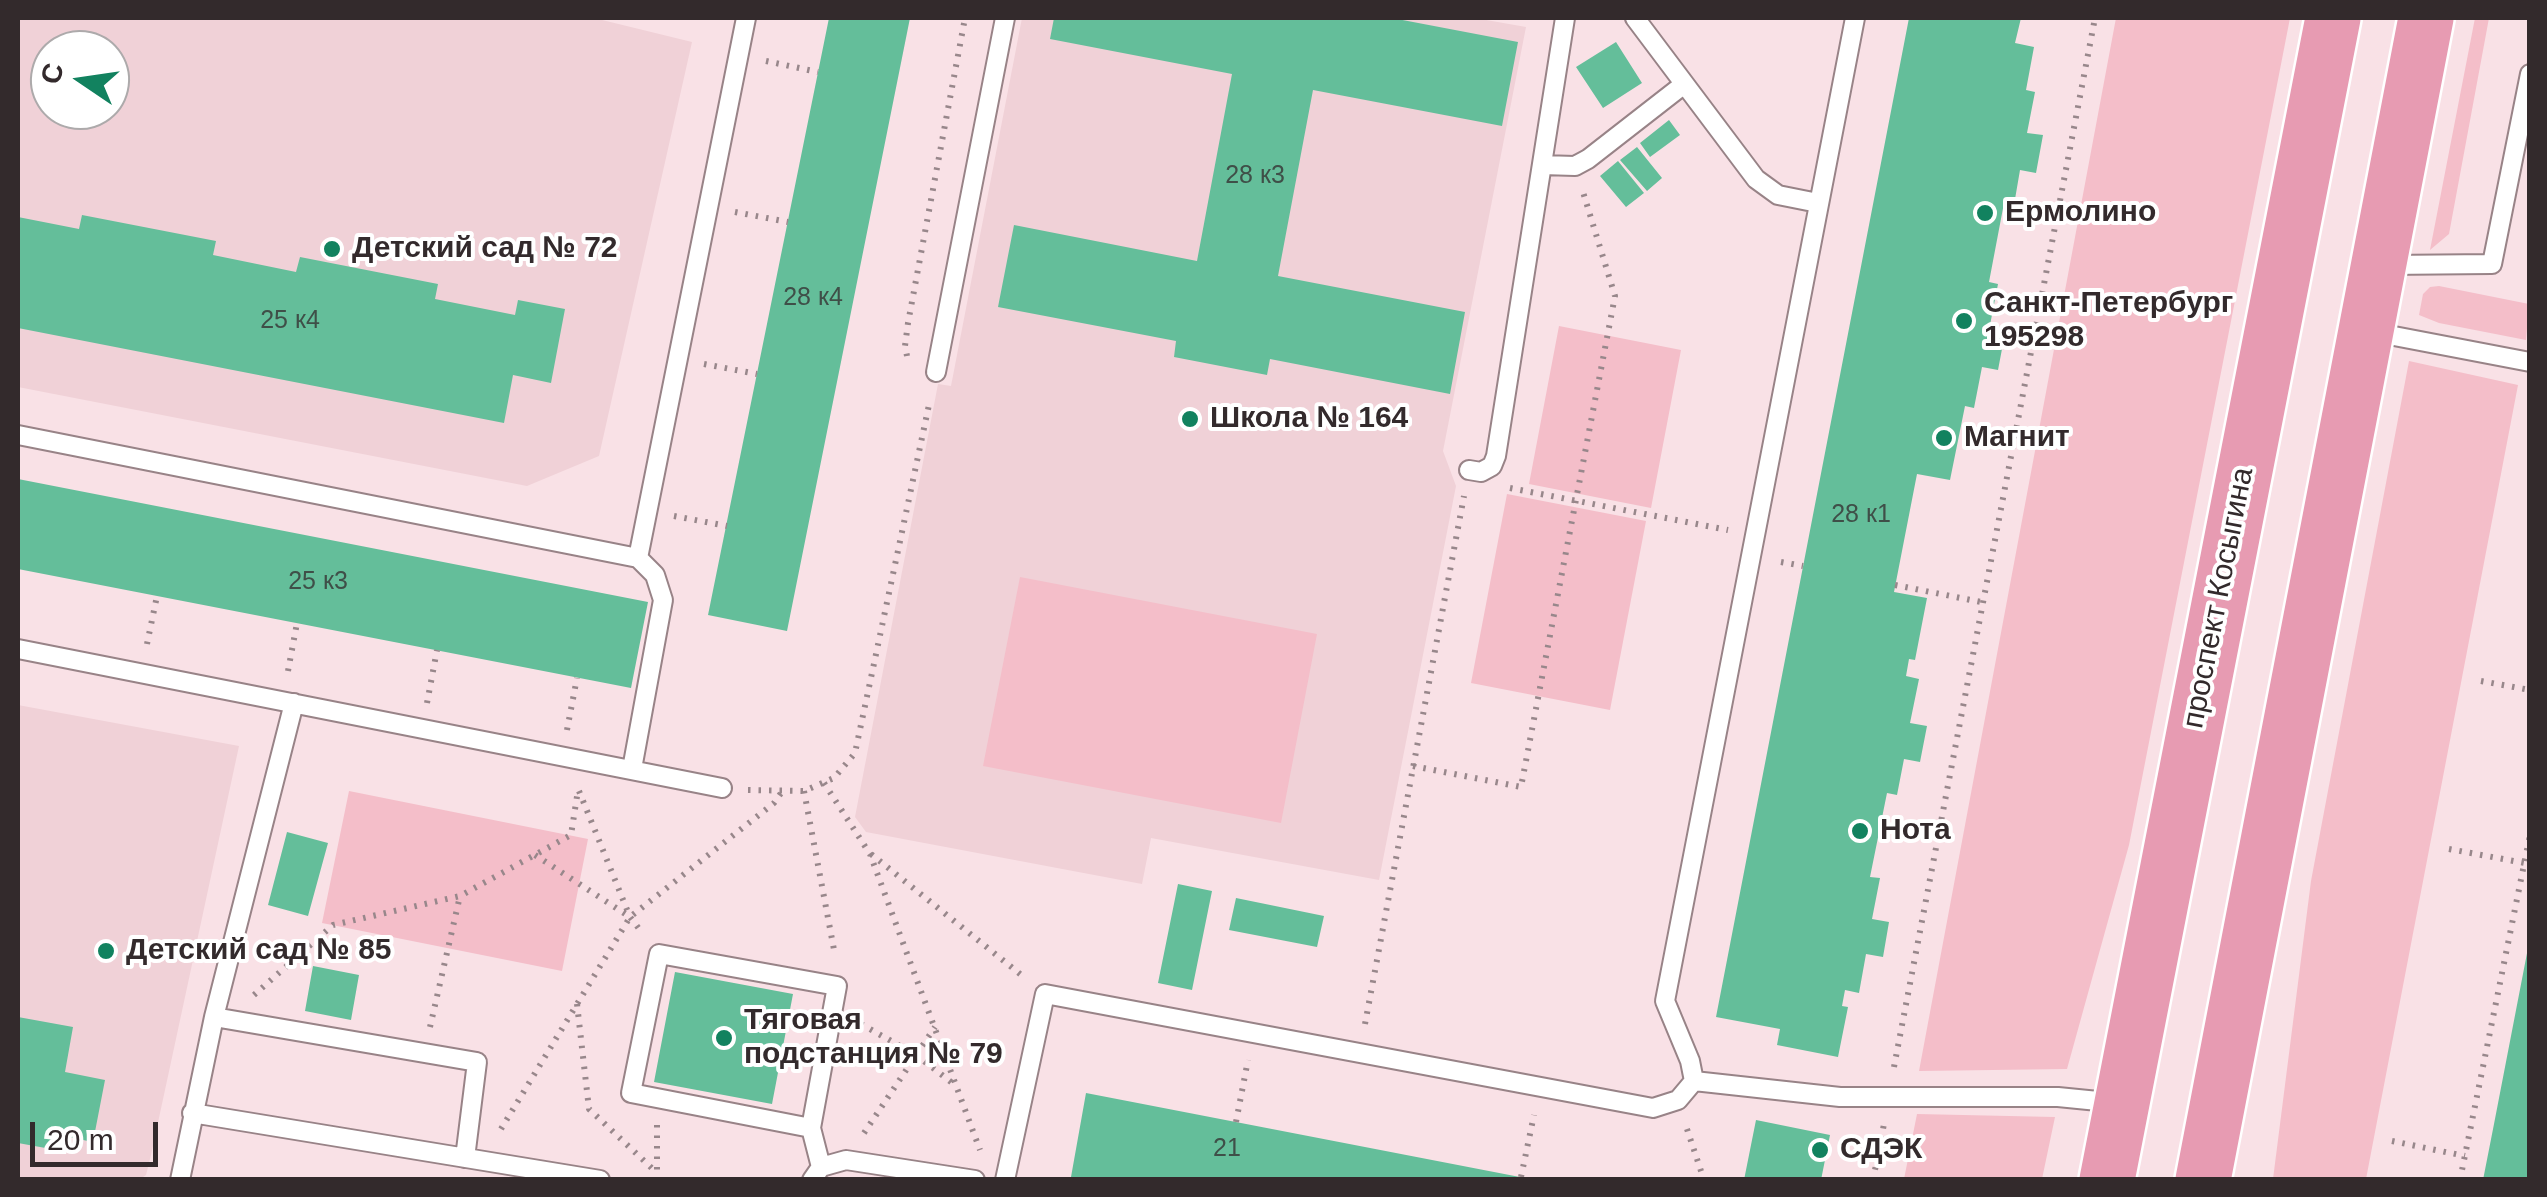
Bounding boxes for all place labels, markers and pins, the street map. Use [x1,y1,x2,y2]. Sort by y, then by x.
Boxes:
place label: Ермолино [2005,195,2156,231]
marker: Ермолино [1974,202,1996,224]
place label: Детский сад № 72 [352,231,618,267]
marker: Детский сад № 72 [321,238,343,260]
place label: Санкт-Петербург 195298 [1984,286,2233,356]
marker: Санкт-Петербург 195298 [1953,310,1975,332]
place label: Школа № 164 [1210,401,1408,437]
marker: Школа № 164 [1179,408,1201,430]
place label: Магнит [1964,420,2070,456]
marker: Магнит [1933,427,1955,449]
place label: Нота [1880,813,1951,849]
marker: Нота [1849,820,1871,842]
place label: Детский сад № 85 [126,933,392,969]
marker: Детский сад № 85 [95,940,117,962]
place label: Тяговая подстанция № 79 [744,1003,1003,1074]
marker: Тяговая подстанция № 79 [713,1027,735,1049]
place label: СДЭК [1840,1132,1922,1168]
marker: СДЭК [1809,1139,1831,1161]

